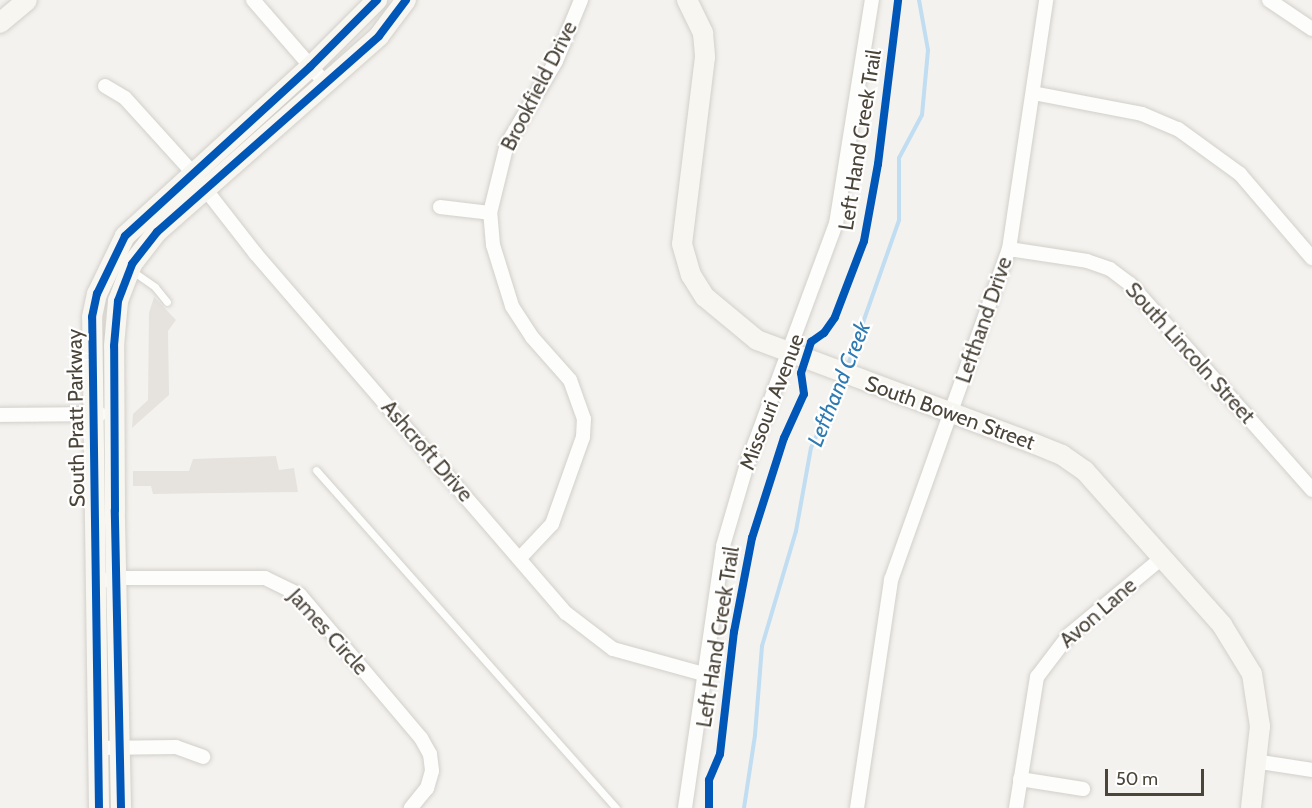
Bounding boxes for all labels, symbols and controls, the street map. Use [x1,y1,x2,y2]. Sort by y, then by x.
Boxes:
street label: Brookfield Drive [496,17,582,155]
street label: Left Hand Creek Trail [833,48,887,232]
street label: Lefthand Drive [951,254,1017,386]
street label: South Lincoln Street [1120,277,1260,429]
water label: Lefthand Creek [802,318,876,450]
street label: South Pratt Parkway [62,329,90,507]
street label: Missouri Avenue [734,330,810,474]
street label: South Bowen Street [862,371,1038,455]
street label: Ashcroft Drive [376,395,478,507]
street label: Left Hand Creek Trail [691,545,745,729]
street label: Avon Lane [1054,573,1142,653]
street label: James Circle [283,584,373,680]
scale bar [1108,757,1207,795]
text: 50 m [1116,768,1158,790]

